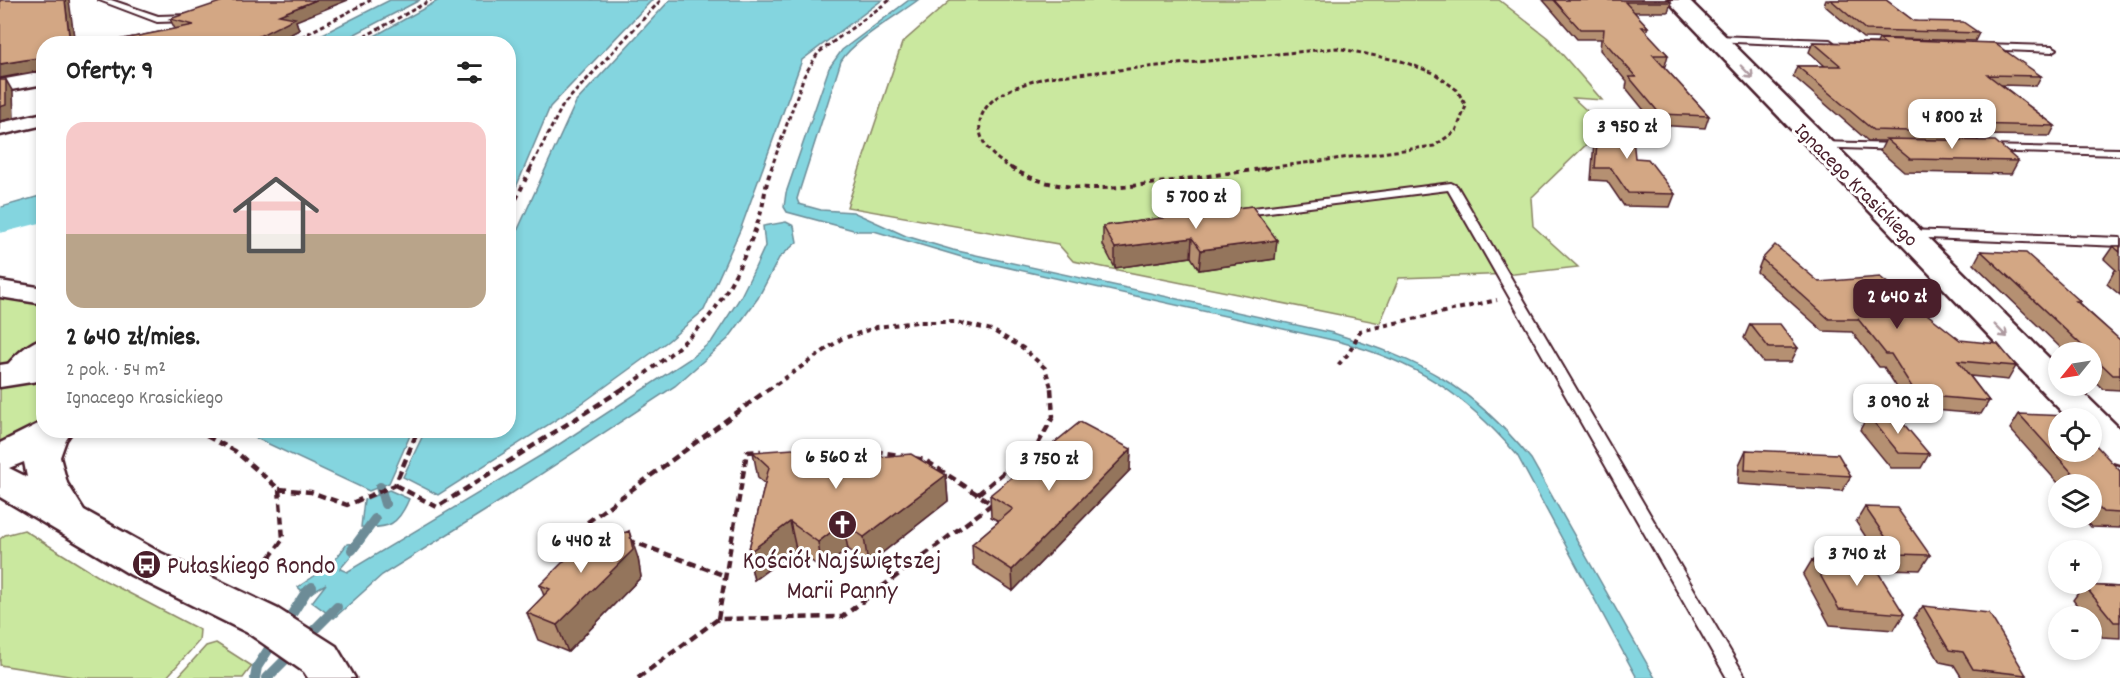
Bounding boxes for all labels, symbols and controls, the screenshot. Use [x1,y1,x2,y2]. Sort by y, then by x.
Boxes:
text: Oferty: 9 [66,54,153,91]
icon: filters [453,56,486,89]
one-way arrow [1740,64,1754,79]
pin: 4 800 zł [1890,99,2014,150]
text: 4 800 zł [1922,104,1982,132]
pin: 3 950 zł [1565,109,1689,160]
text: 3 950 zł [1597,114,1657,142]
street label: Ignacego Krasickiego [1786,117,1924,255]
icon: home [222,161,330,269]
pin: 5 700 zł [1134,179,1258,230]
text: 5 700 zł [1166,184,1226,212]
pin: 2 640 zł [1835,279,1959,330]
text: 2 640 zł [1867,284,1927,312]
text: 2 640 zł/mies. [66,320,200,357]
one-way arrow [1994,323,2009,338]
north arrow [2048,342,2102,396]
map controls [2048,342,2102,660]
text: 2 pok. · 54 m² [66,357,166,385]
pin: 3 090 zł [1836,384,1960,435]
text: Ignacego Krasickiego [66,385,223,413]
text: 3 090 zł [1867,389,1929,417]
button: locate [2048,408,2102,462]
pin: 6 560 zł [774,439,898,490]
pin: 3 750 zł [987,441,1111,492]
text: 6 560 zł [805,444,867,472]
text: 3 750 zł [1020,446,1078,474]
button: layers [2048,474,2102,528]
church icon: Kościół Najświętszej Marii Panny [826,509,858,541]
pin: 6 440 zł [519,523,643,574]
text: 6 440 zł [551,528,611,556]
pin: 3 740 zł [1795,536,1919,587]
button: + [2048,540,2102,594]
text: 3 740 zł [1828,541,1886,569]
place label: Kościół Najświętszej Marii Panny [743,544,941,611]
bus stop icon: Pułaskiego Rondo [130,548,162,580]
place label: Pułaskiego Rondo [167,549,336,586]
button: − [2048,606,2102,660]

